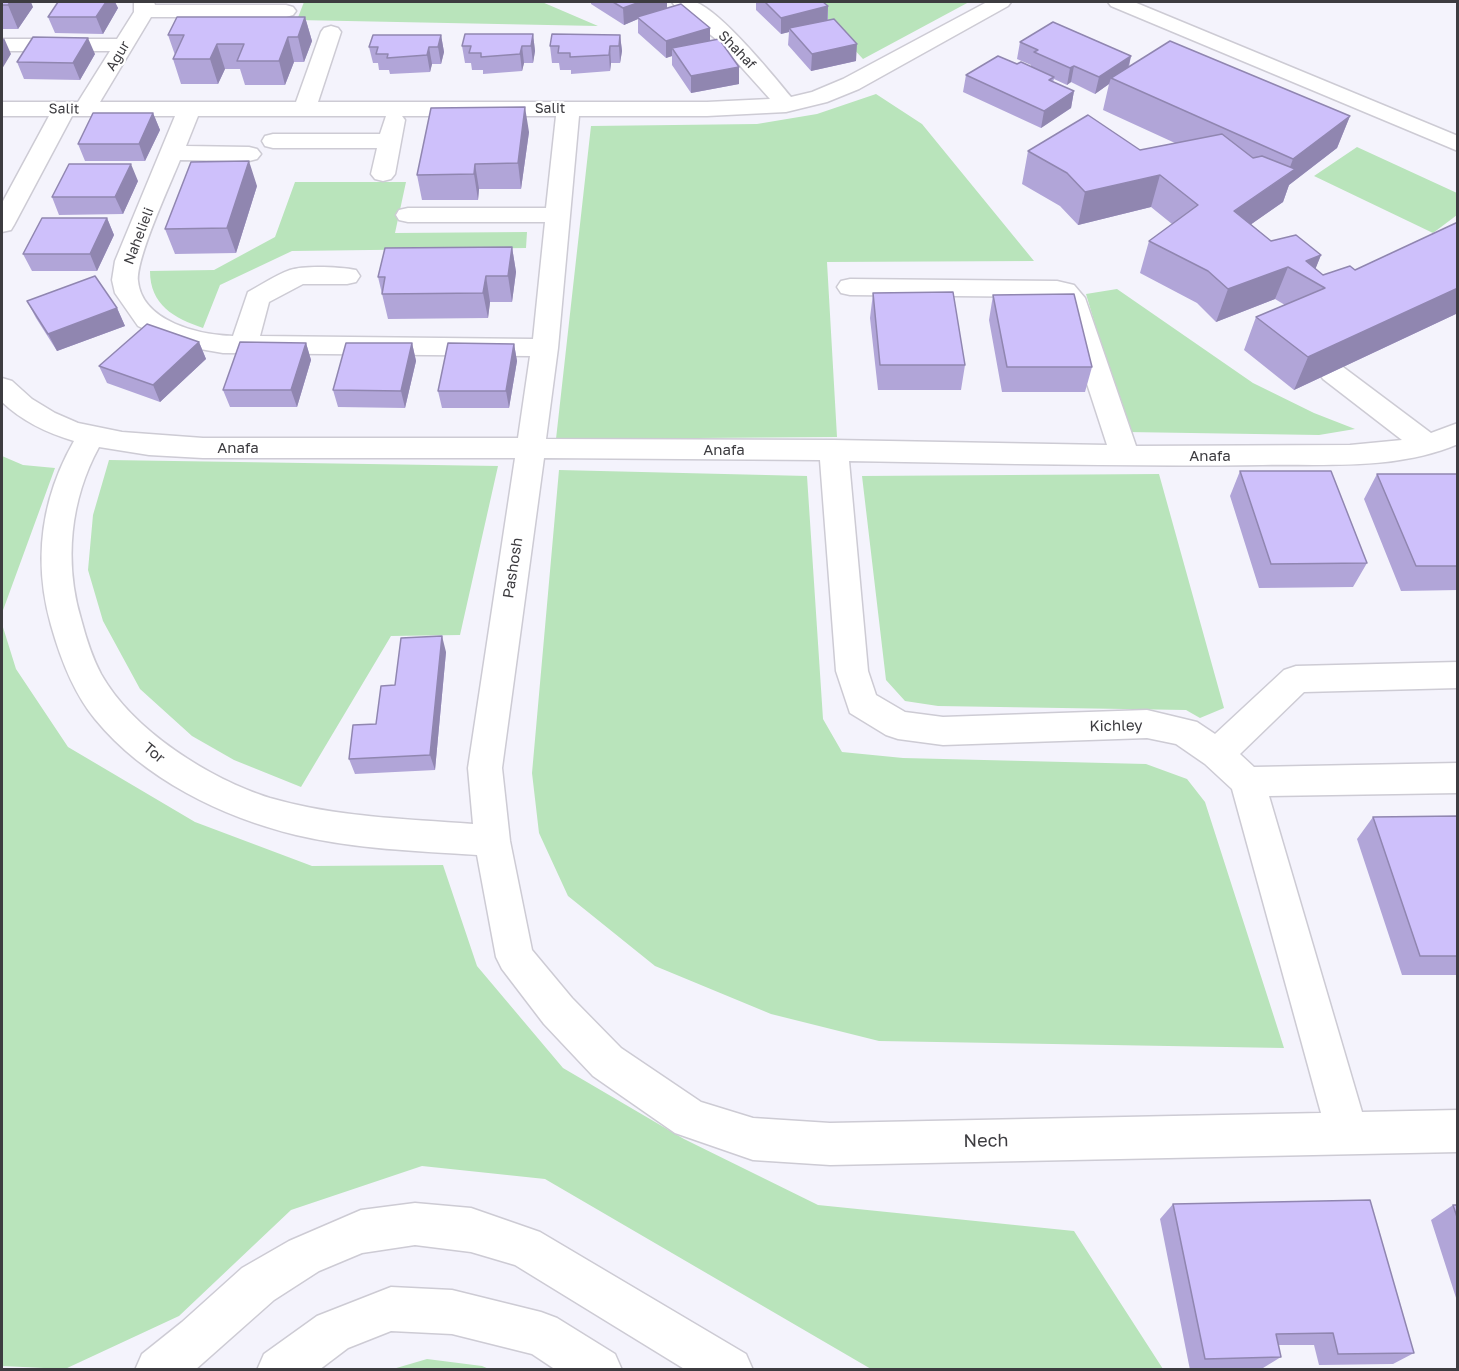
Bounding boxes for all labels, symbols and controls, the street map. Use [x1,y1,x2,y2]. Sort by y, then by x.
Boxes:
street label: Shahaf [715,27,759,73]
street label: Agur [103,38,133,74]
street label: Salit [49,100,79,118]
street label: Salit [535,101,565,117]
street label: Nahelieli [120,205,158,267]
street label: Anafa [217,439,259,457]
street label: Anafa [703,441,745,459]
street label: Anafa [1189,447,1231,465]
street label: Pashosh [499,536,527,600]
street label: Kichley [1089,717,1143,735]
street label: Tor [139,739,169,767]
street label: Nech [963,1130,1009,1152]

